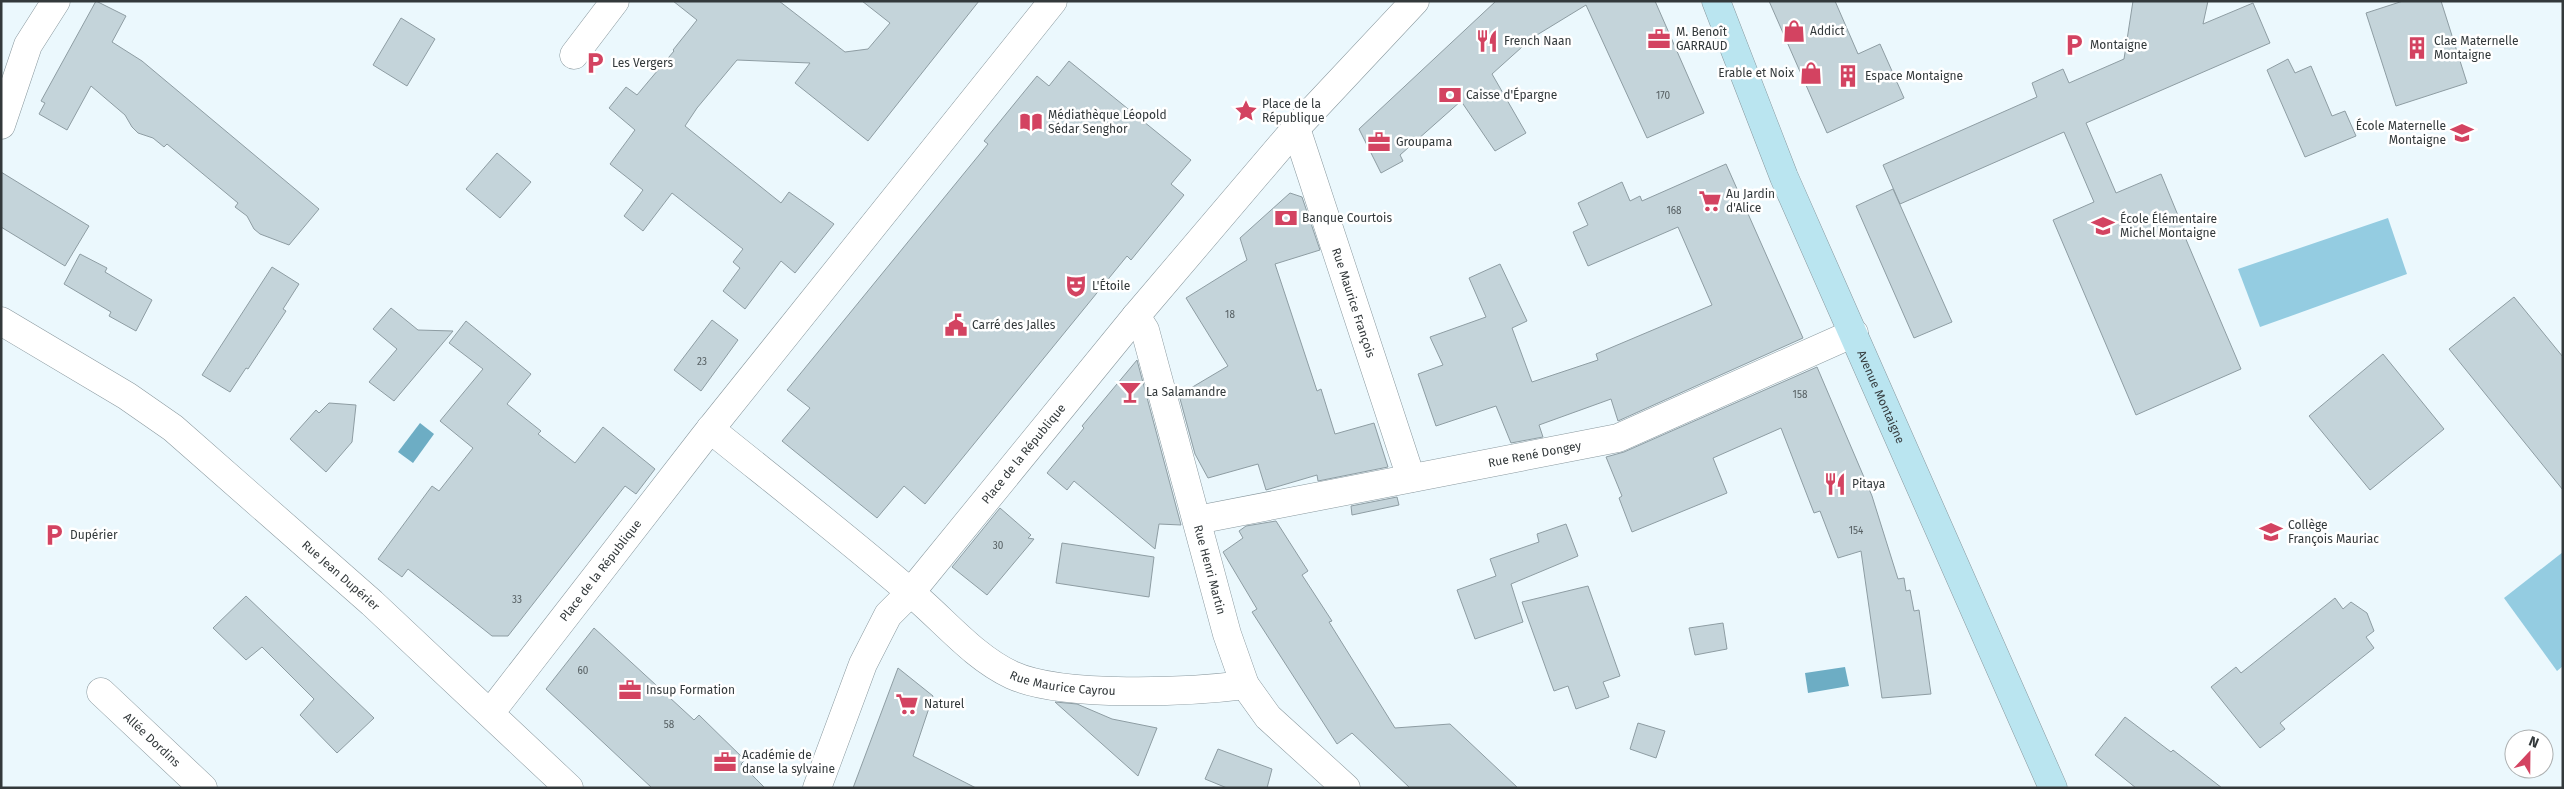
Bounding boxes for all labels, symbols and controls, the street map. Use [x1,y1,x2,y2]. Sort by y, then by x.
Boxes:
shop icon: Addict [1781,18,1807,44]
place label: Addict [1810,24,1845,38]
place label: M. Benoît GARRAUD [1676,25,1728,53]
office icon: M. Benoît GARRAUD [1646,26,1672,52]
restaurant icon: French Naan [1474,28,1500,54]
parking icon: Montaigne [2061,32,2087,58]
place label: French Naan [1504,34,1572,48]
place label: Clae Maternelle Montaigne [2434,34,2519,62]
building icon: Clae Maternelle Montaigne [2404,35,2430,61]
place label: Montaigne [2090,38,2147,52]
parking icon: Les Vergers [582,50,608,76]
place label: Les Vergers [612,56,673,70]
shop icon: Erable et Noix [1798,60,1824,86]
building icon: Espace Montaigne [1835,63,1861,89]
place label: Erable et Noix [1718,66,1794,80]
place label: Espace Montaigne [1865,69,1963,83]
bank icon: Caisse d'Épargne [1437,82,1463,108]
place label: Caisse d'Épargne [1466,87,1557,102]
house number: 170 [1656,90,1671,102]
place label: Place de la République [1262,97,1324,125]
place icon: Place de la République [1233,98,1259,124]
place label: Médiathèque Léopold Sédar Senghor [1048,108,1167,136]
library icon: Médiathèque Léopold Sédar Senghor [1018,109,1044,135]
place label: École Maternelle Montaigne [2356,118,2446,147]
school or university icon: École Maternelle Montaigne [2449,120,2475,146]
office icon: Groupama [1366,129,1392,155]
place label: Groupama [1396,135,1452,149]
place label: Au Jardin d'Alice [1726,187,1775,215]
supermarket icon: Au Jardin d'Alice [1697,188,1723,214]
bank icon: Banque Courtois [1273,205,1299,231]
house number: 168 [1666,205,1682,217]
place label: Banque Courtois [1302,211,1392,225]
place label: École Élémentaire Michel Montaigne [2120,211,2217,240]
school or university icon: École Élémentaire Michel Montaigne [2090,213,2116,239]
street label: Rue Maurice François [1329,246,1378,360]
theatre icon: L'Étoile [1063,273,1089,299]
place label: L'Étoile [1092,278,1130,293]
house number: 18 [1225,309,1235,321]
public building icon: Carré des Jalles [943,312,969,338]
place label: Carré des Jalles [972,318,1056,332]
street label: Avenue Montaigne [1854,348,1907,446]
house number: 23 [697,356,707,368]
bar icon: La Salamandre [1117,379,1143,405]
place label: La Salamandre [1146,385,1226,399]
house number: 158 [1793,389,1808,401]
street label: Place de la République [979,401,1068,507]
street label: Rue René Dongey [1487,438,1583,470]
restaurant icon: Pitaya [1822,471,1848,497]
place label: Pitaya [1852,477,1885,491]
street label: Place de la République [557,517,644,624]
place label: Collège François Mauriac [2288,518,2379,546]
school or university icon: Collège François Mauriac [2258,519,2284,545]
parking icon: Dupérier [41,522,67,548]
street label: Rue Henri Martin [1191,523,1228,616]
house number: 154 [1849,525,1864,537]
place label: Dupérier [70,528,118,542]
street label: Rue Jean Dupérier [299,538,383,614]
house number: 30 [993,540,1004,552]
house number: 33 [512,594,522,606]
house number: 60 [578,665,589,677]
street label: Rue Maurice Cayrou [1008,668,1116,698]
office icon: Insup Formation [617,677,643,703]
place label: Insup Formation [646,683,735,697]
supermarket icon: Naturel [894,691,920,717]
place label: Naturel [924,697,965,711]
street label: Allée Dordins [121,710,183,770]
house number: 58 [664,719,675,731]
north arrow [2504,729,2554,779]
text: N [2526,733,2541,752]
place label: Académie de danse la sylvaine [742,748,835,776]
office icon: Académie de danse la sylvaine [712,749,738,775]

